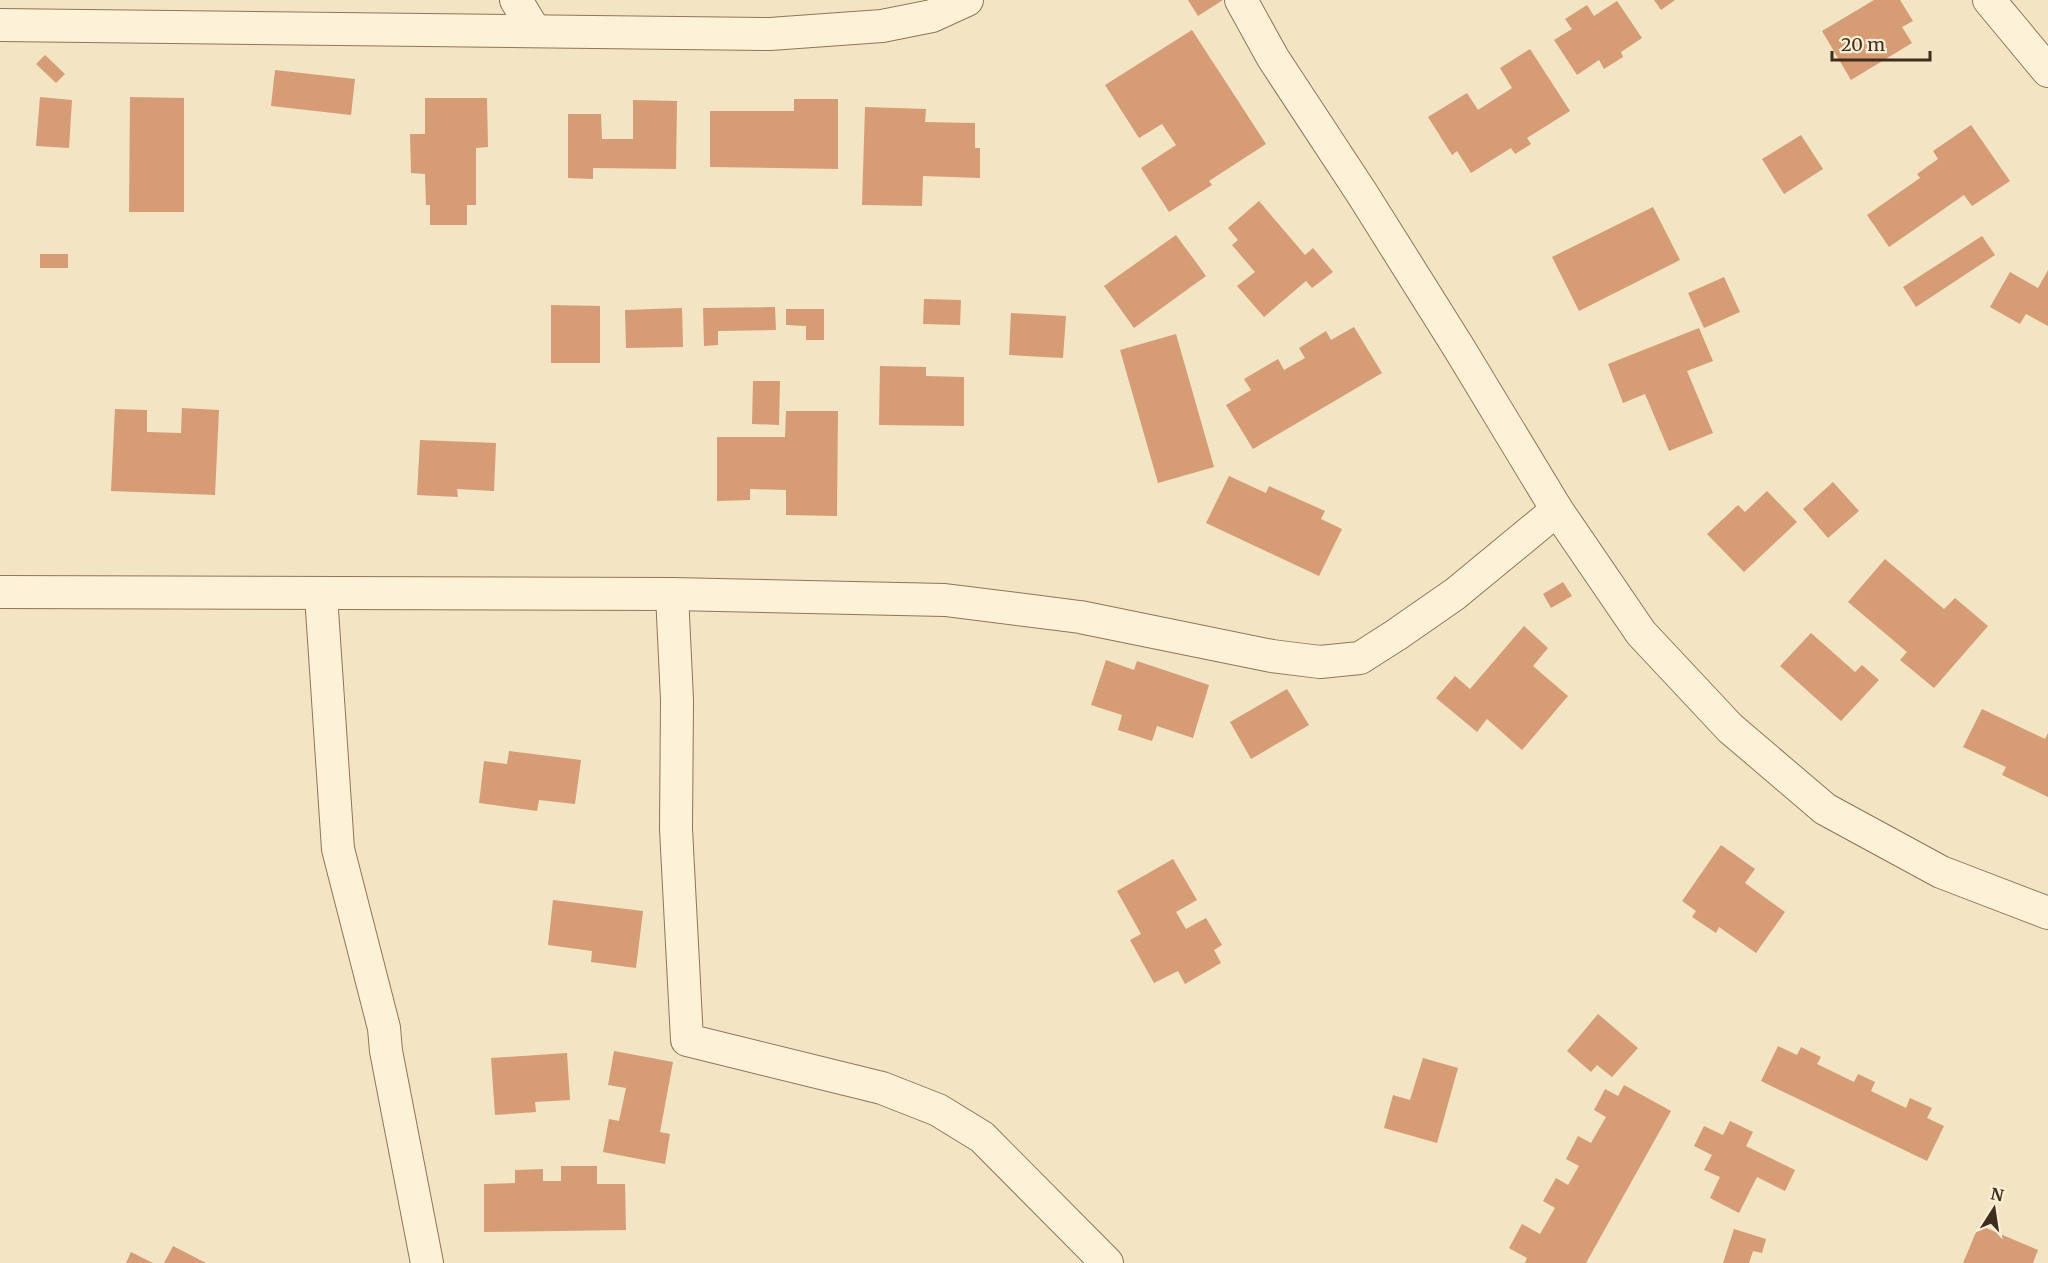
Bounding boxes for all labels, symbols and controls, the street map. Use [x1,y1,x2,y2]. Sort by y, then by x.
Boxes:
scale bar [1832,24,1930,62]
text: 20 m [1841,33,1885,56]
north arrow [1964,1179,2024,1239]
text: N [1989,1183,2006,1205]

